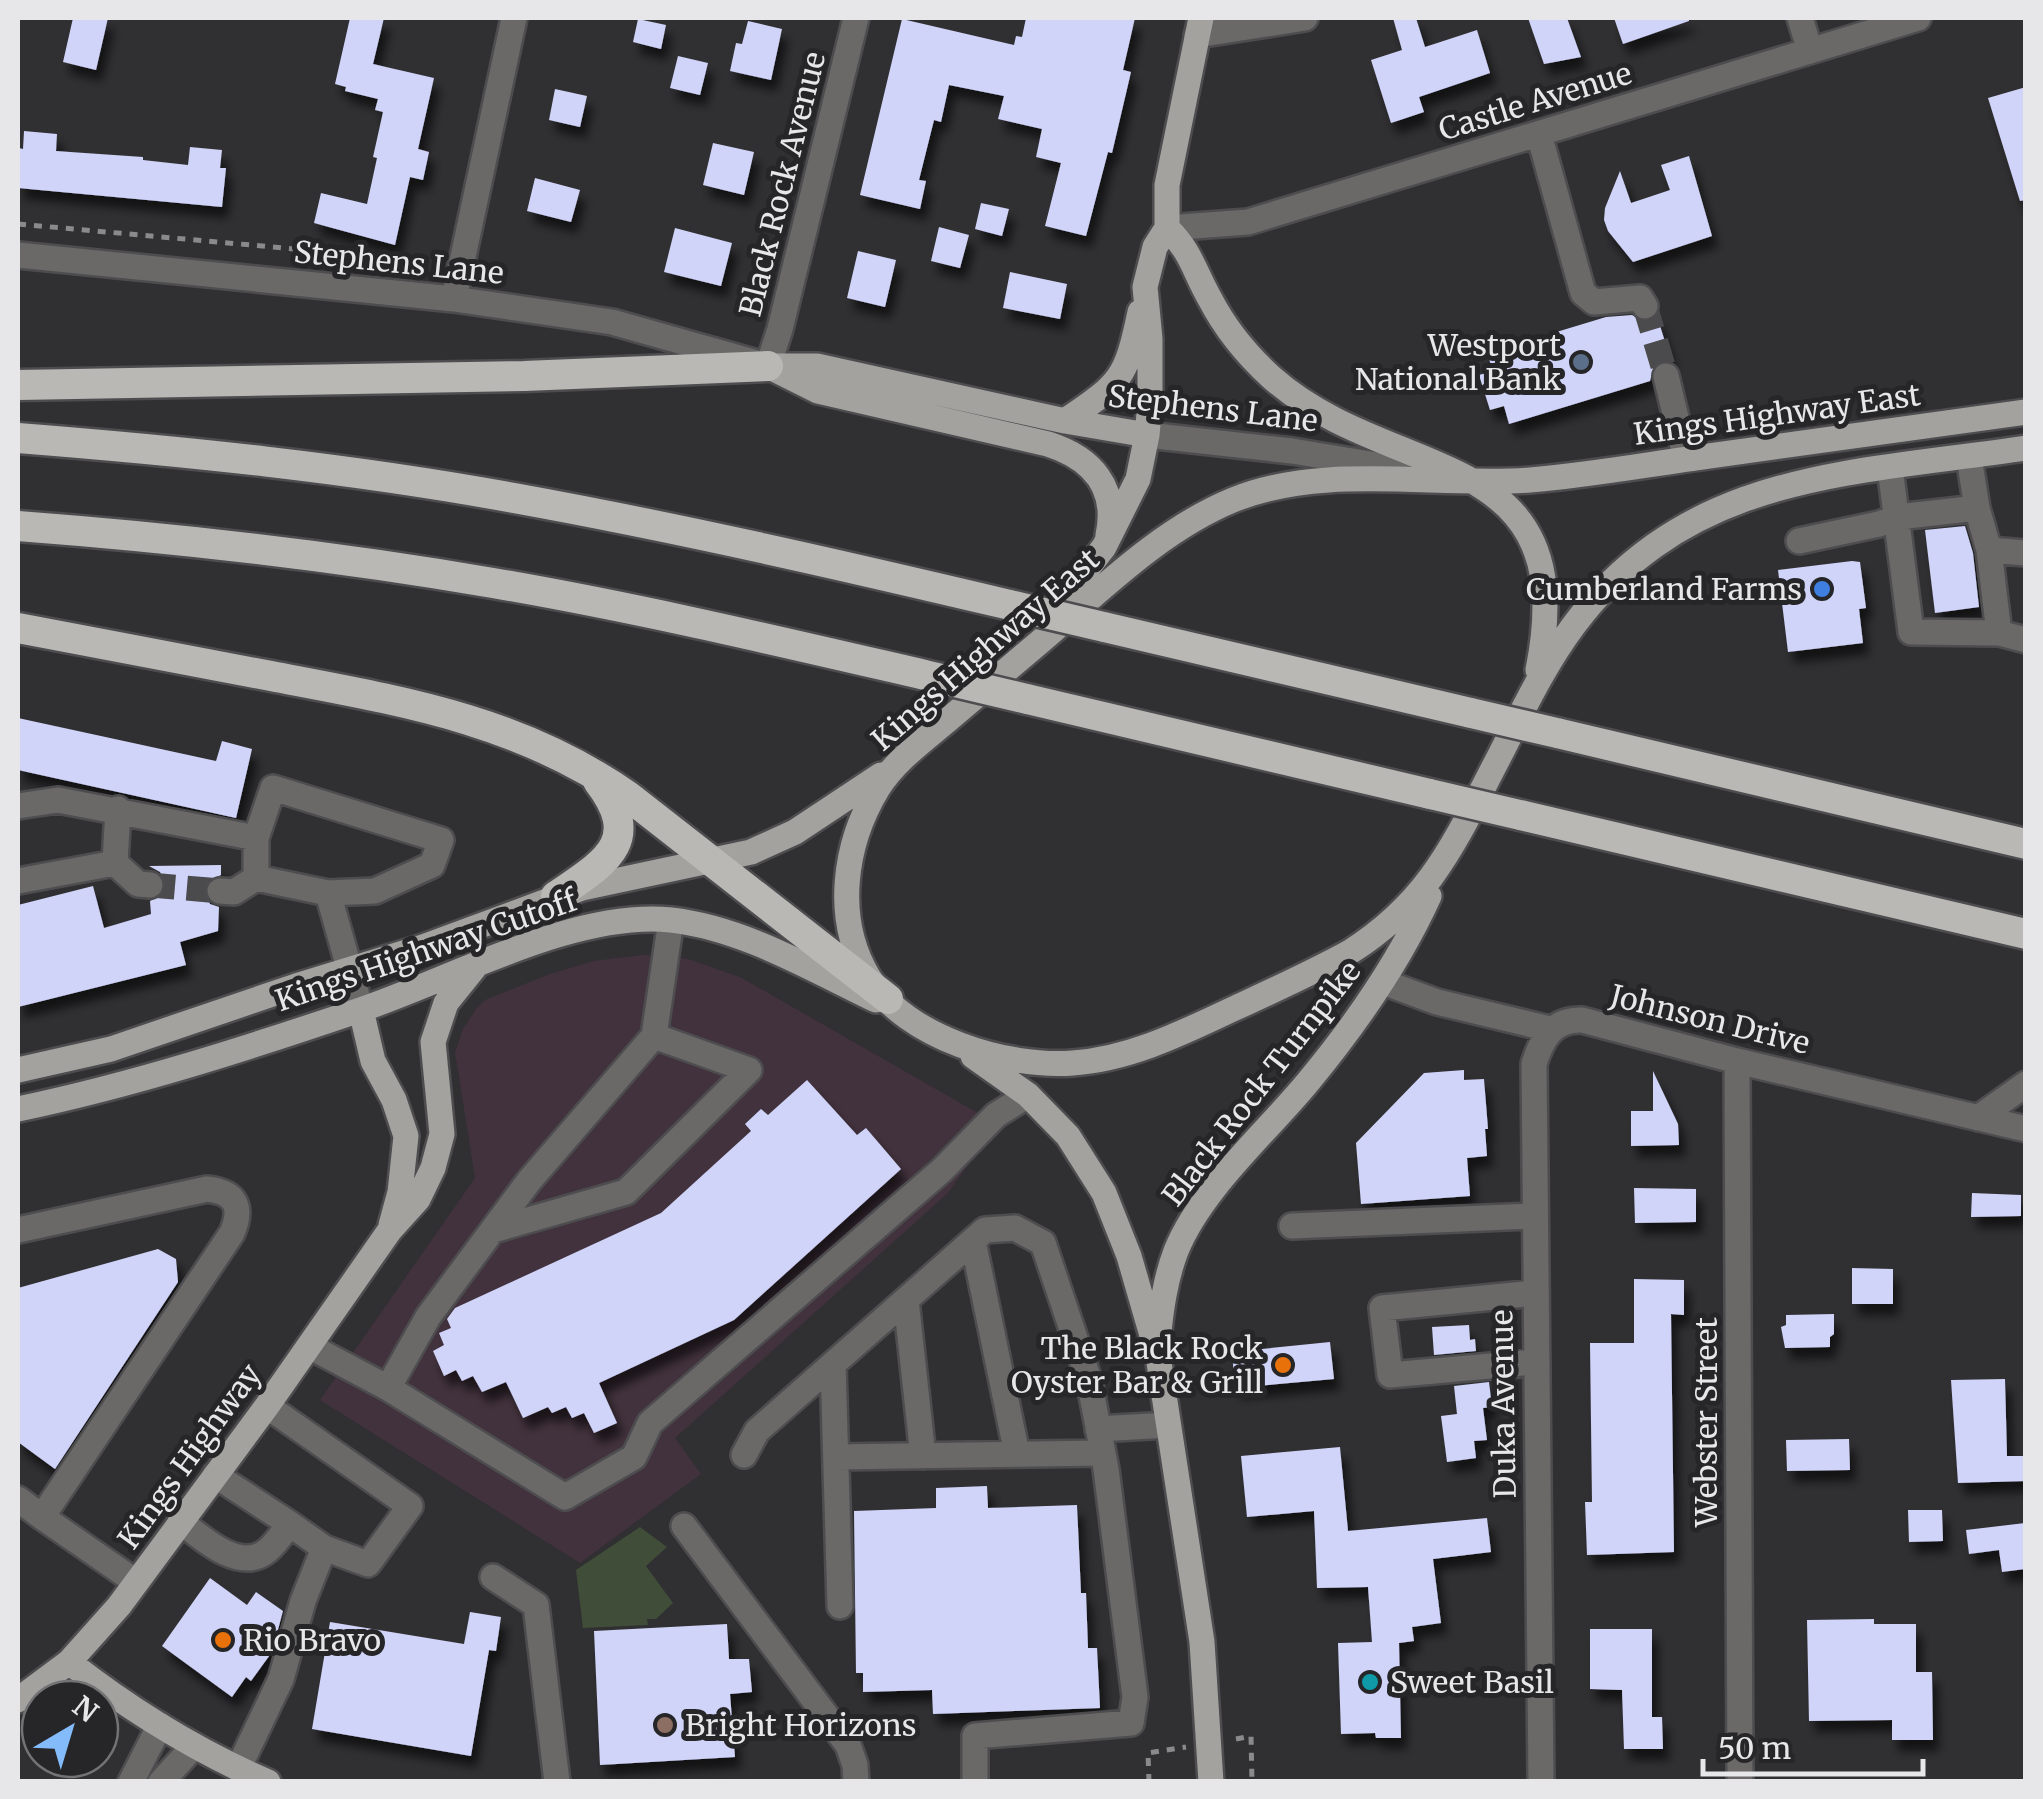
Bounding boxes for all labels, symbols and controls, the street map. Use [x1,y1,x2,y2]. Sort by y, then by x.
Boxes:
street label: Black Rock Avenue [731,48,833,320]
street label: Castle Avenue [1434,54,1636,148]
street label: Stephens Lane [292,232,506,292]
place label: Westport National Bank [1355,326,1561,398]
marker: Westport National Bank [1570,351,1592,373]
street label: Kings Highway East [1631,375,1923,453]
street label: Stephens Lane [1106,376,1320,440]
street label: Kings Highway East [863,540,1107,758]
place label: Cumberland Farms [1526,570,1802,608]
marker: Cumberland Farms [1811,578,1833,600]
street label: Kings Highway Cutoff [271,880,583,1019]
street label: Black Rock Turnpike [1154,953,1368,1213]
street label: Johnson Drive [1605,976,1814,1062]
street label: Duka Avenue [1482,1309,1524,1499]
street label: Webster Street [1687,1317,1725,1528]
place label: The Black Rock Oyster Bar & Grill [1011,1329,1263,1401]
marker: The Black Rock Oyster Bar & Grill [1272,1354,1294,1376]
street label: Kings Highway [109,1356,269,1556]
place label: Rio Bravo [243,1621,381,1659]
marker: Rio Bravo [212,1629,234,1651]
place label: Sweet Basil [1390,1663,1554,1701]
marker: Sweet Basil [1359,1671,1381,1693]
north arrow [20,1679,120,1779]
text: N [66,1688,105,1730]
place label: Bright Horizons [685,1706,916,1744]
marker: Bright Horizons [654,1714,676,1736]
scale bar [1703,1714,1923,1776]
text: 50 m [1718,1729,1791,1767]

